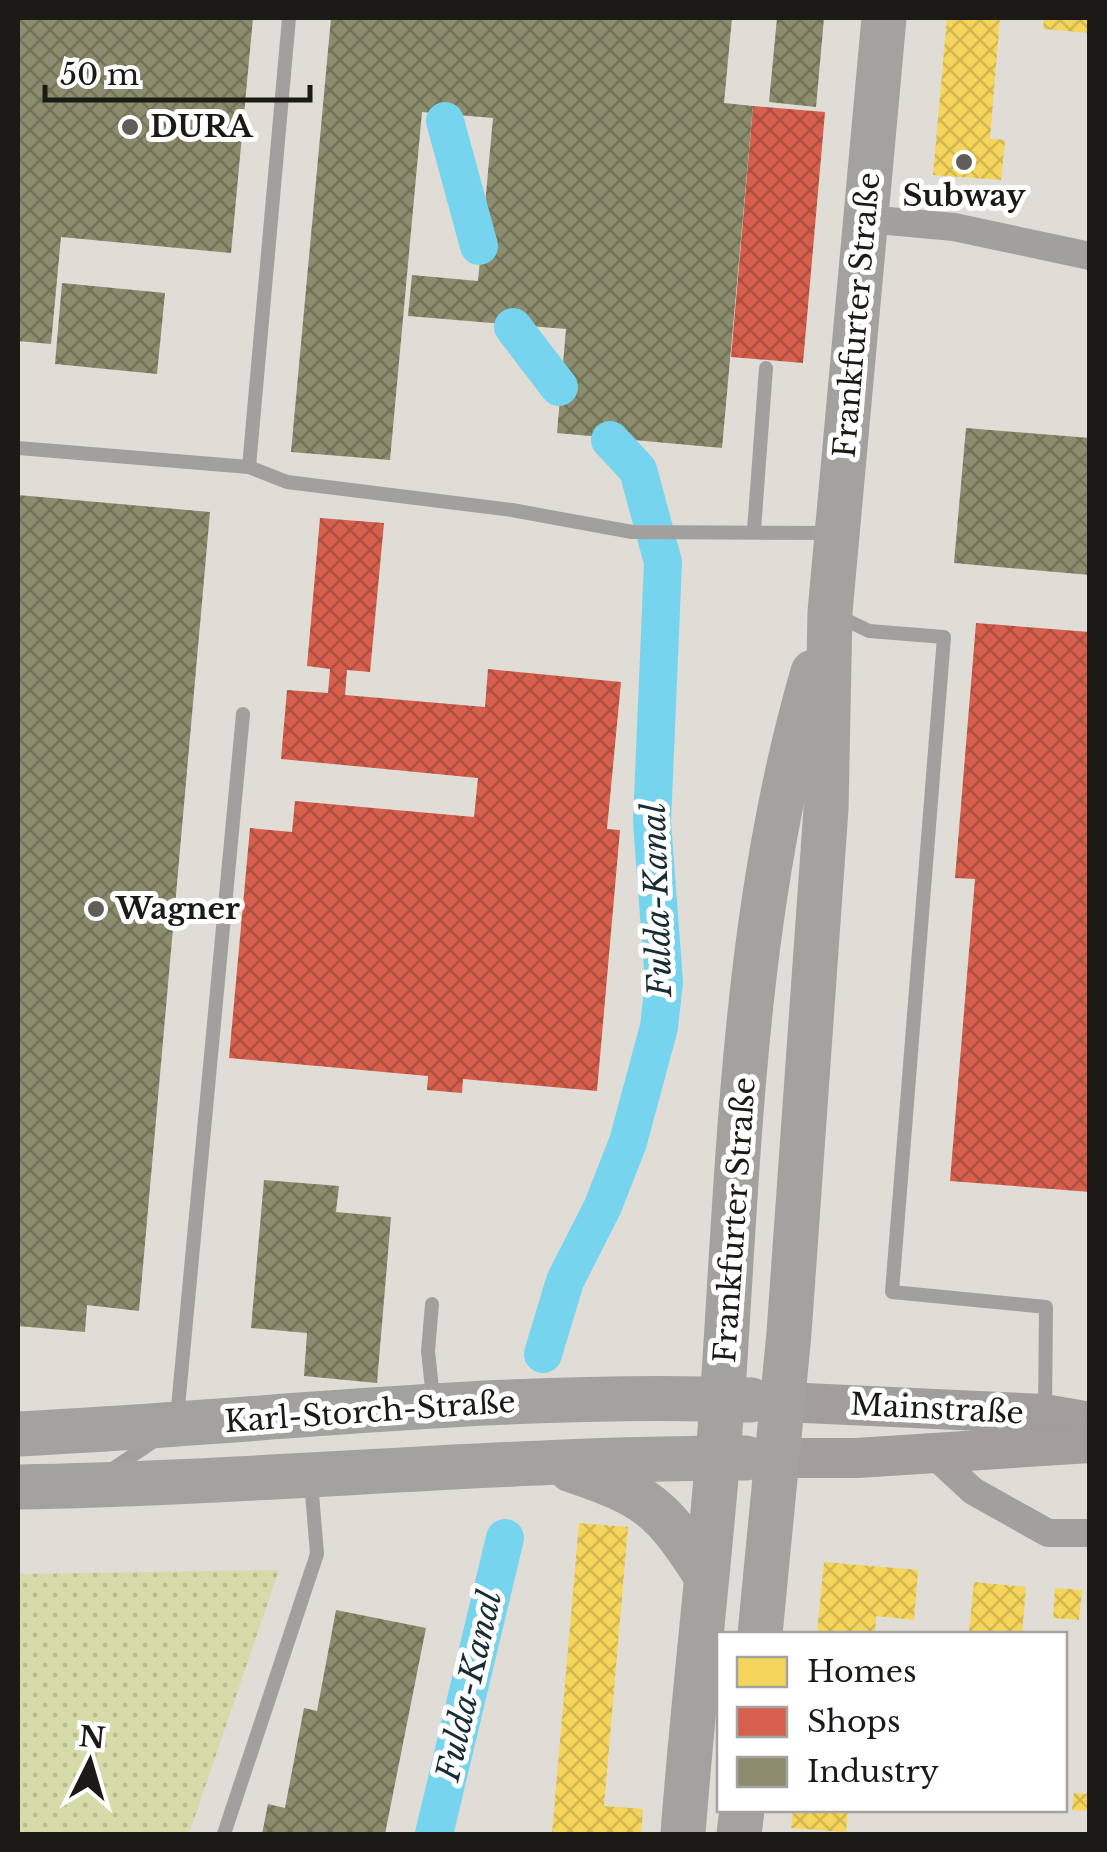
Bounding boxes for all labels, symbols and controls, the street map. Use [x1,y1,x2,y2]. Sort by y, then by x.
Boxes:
scale bar [45,40,310,102]
text: 50 m [60,56,139,93]
place label: DURA [150,108,254,145]
marker: DURA [119,116,141,138]
marker: Subway [953,151,975,173]
street label: Frankfurter Straße [826,171,887,459]
place label: Subway [903,177,1026,214]
water label: Fulda-Kanal [634,802,680,999]
place label: Wagner [115,890,240,927]
marker: Wagner [85,898,107,920]
street label: Frankfurter Straße [706,1076,763,1364]
street label: Karl-Storch-Straße [223,1383,517,1440]
street label: Mainstraße [849,1385,1025,1432]
water label: Fulda-Kanal [427,1586,510,1786]
legend [717,1632,1067,1812]
text: Homes [807,1653,917,1690]
text: Shops [807,1703,901,1740]
north arrow [40,1712,140,1812]
text: N [77,1719,107,1756]
text: Industry [807,1753,939,1790]

